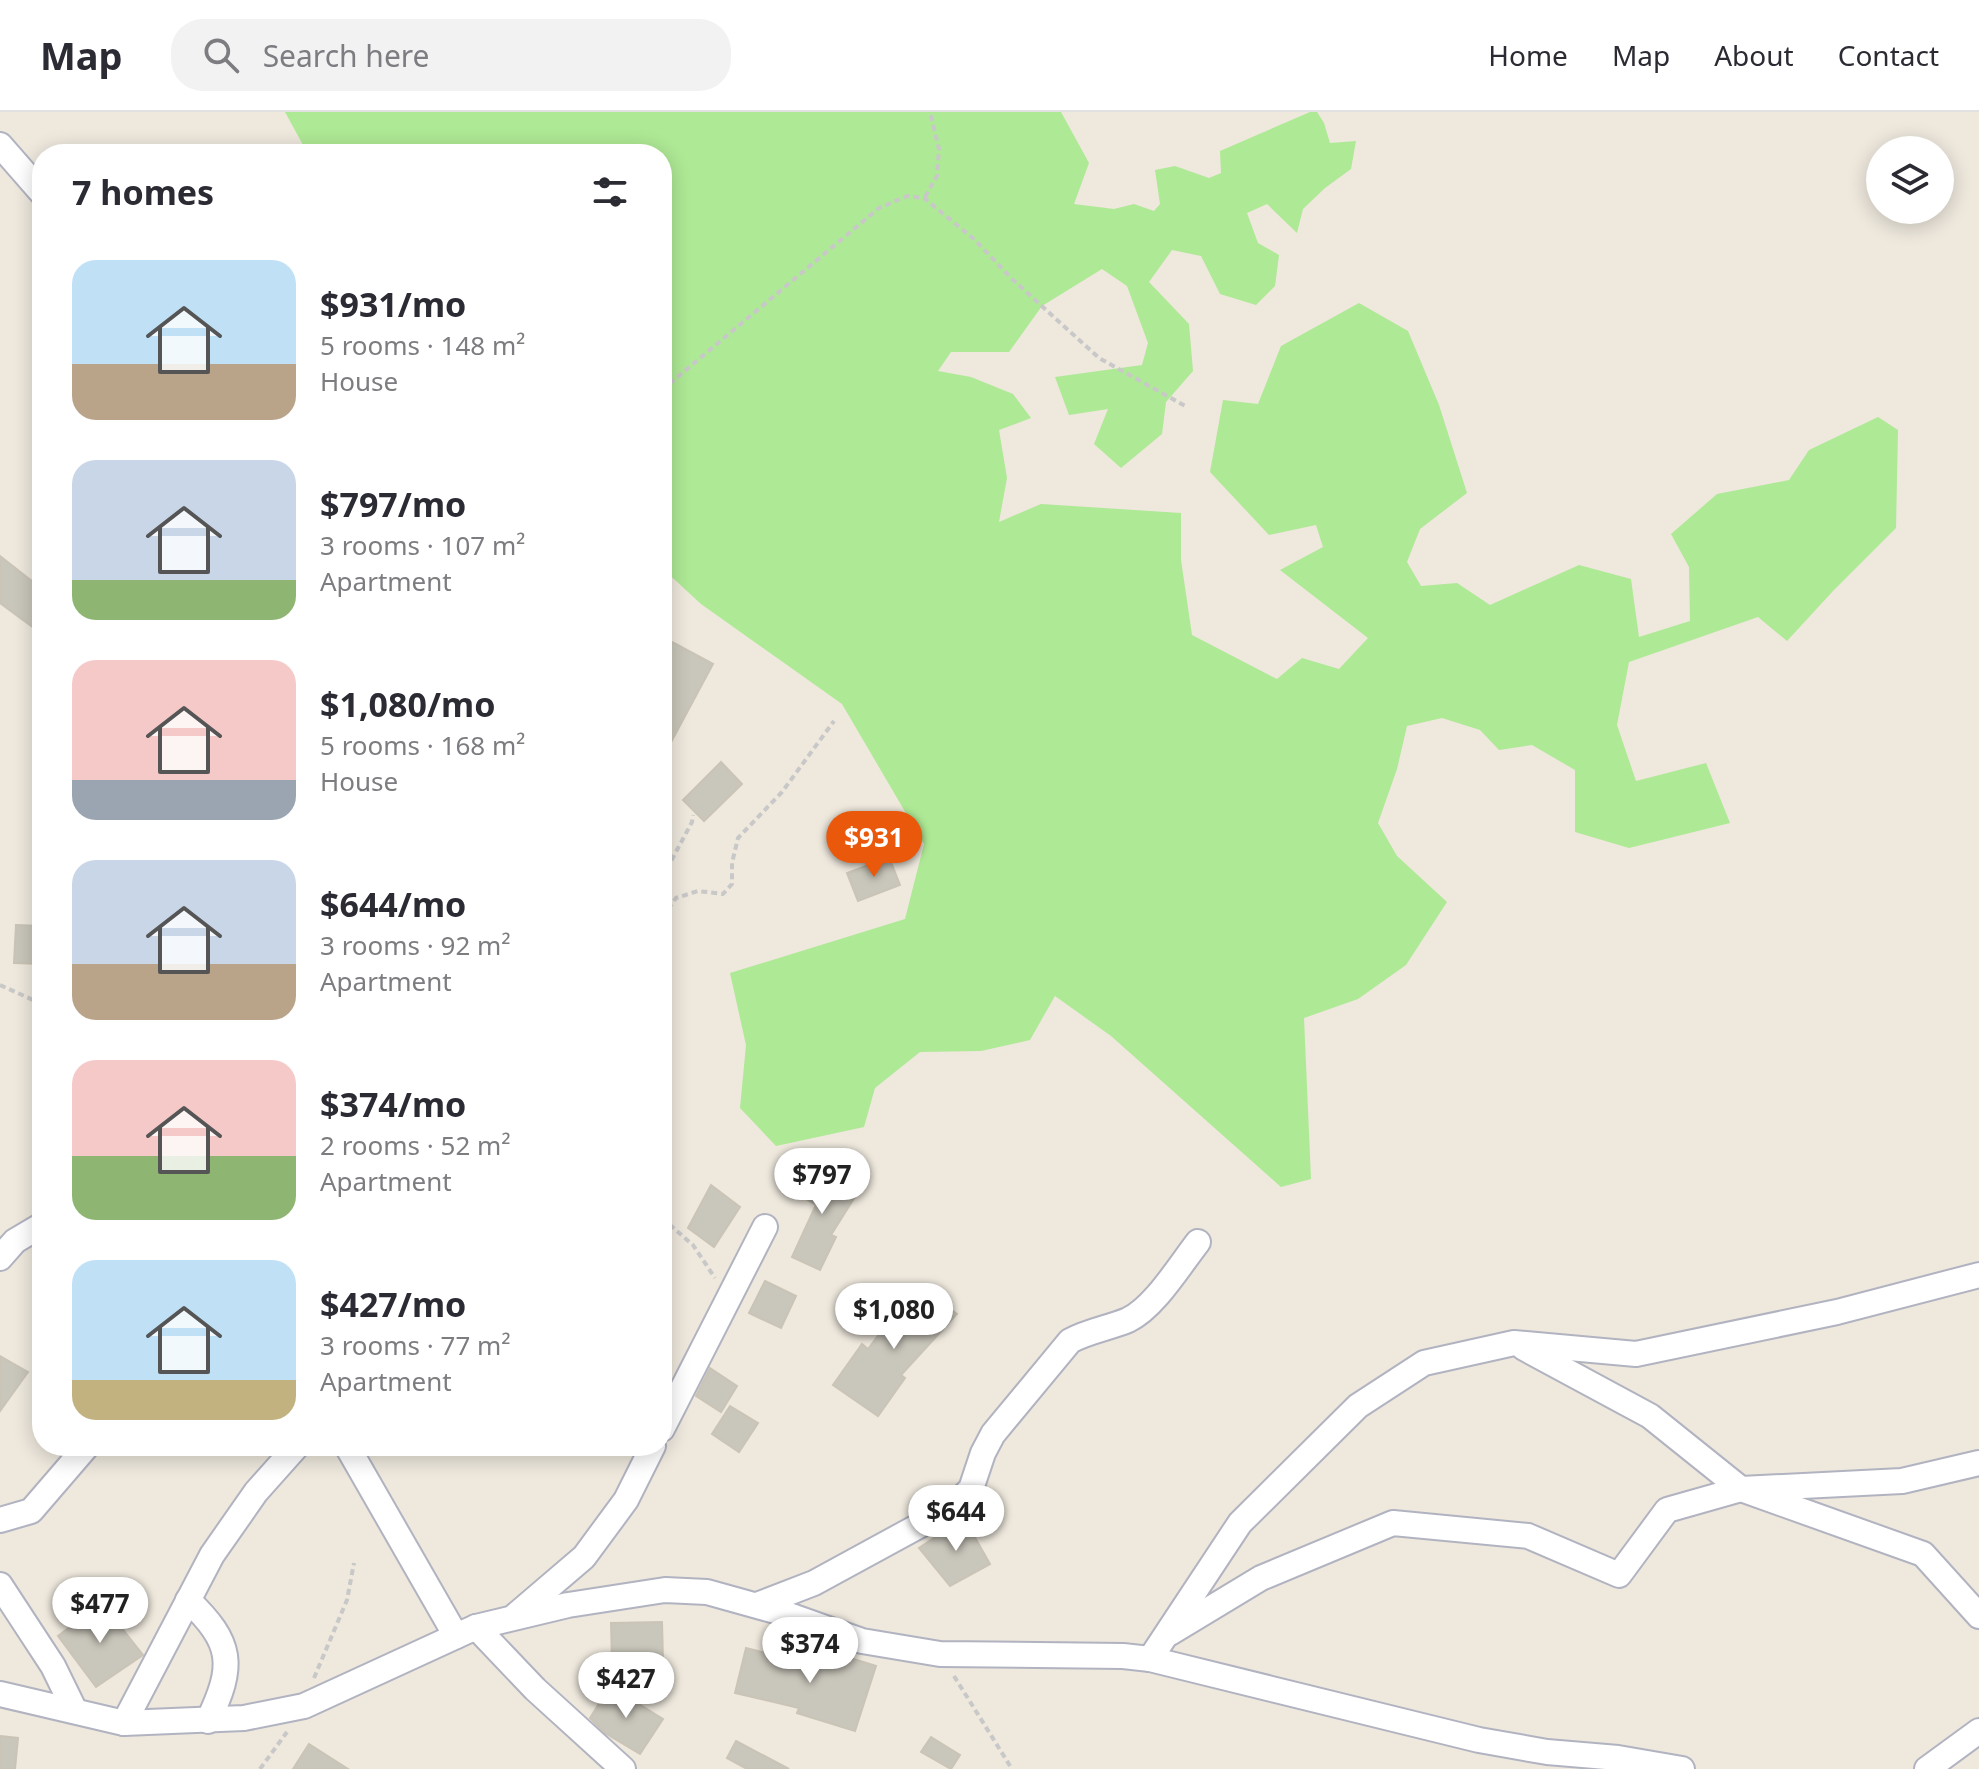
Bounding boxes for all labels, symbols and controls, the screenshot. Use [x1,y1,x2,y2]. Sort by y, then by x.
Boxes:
search box [171,19,731,91]
text: Map [40,29,123,81]
icon: search [199,33,243,77]
text: Search here [263,35,430,76]
text: Home [1488,36,1568,74]
text: Map [1612,36,1670,74]
text: About [1714,36,1794,74]
text: Contact [1838,36,1939,74]
map controls [1866,136,1954,224]
button: layers [1866,136,1954,224]
text: 7 homes [72,169,214,215]
icon: filters [588,170,632,214]
text: $931/mo [320,281,466,327]
icon: home [136,292,232,388]
text: 5 rooms · 148 m² [320,327,525,363]
text: House [320,363,398,399]
text: $797/mo [320,481,466,527]
icon: home [136,492,232,588]
text: 3 rooms · 107 m² [320,527,525,563]
text: Apartment [320,563,452,599]
text: $1,080/mo [320,681,495,727]
icon: home [136,692,232,788]
text: 5 rooms · 168 m² [320,727,525,763]
text: House [320,763,398,799]
pin: $931 [827,811,921,879]
text: $931 [844,819,904,855]
text: $644/mo [320,881,466,927]
icon: home [136,892,232,988]
text: 3 rooms · 92 m² [320,927,510,963]
text: Apartment [320,963,452,999]
text: $374/mo [320,1081,466,1127]
icon: home [136,1092,232,1188]
text: 2 rooms · 52 m² [320,1127,510,1163]
pin: $797 [775,1148,869,1216]
text: $797 [792,1156,852,1192]
text: Apartment [320,1163,452,1199]
text: $427/mo [320,1281,466,1327]
pin: $1,080 [829,1283,959,1351]
text: $1,080 [853,1291,935,1327]
icon: home [136,1292,232,1388]
text: 3 rooms · 77 m² [320,1327,510,1363]
text: Apartment [320,1363,452,1399]
pin: $644 [909,1485,1003,1553]
text: $644 [926,1493,986,1529]
pin: $477 [53,1577,147,1645]
text: $477 [70,1585,130,1621]
pin: $374 [763,1617,857,1685]
text: $374 [780,1625,840,1661]
pin: $427 [579,1652,673,1720]
text: $427 [596,1660,656,1696]

